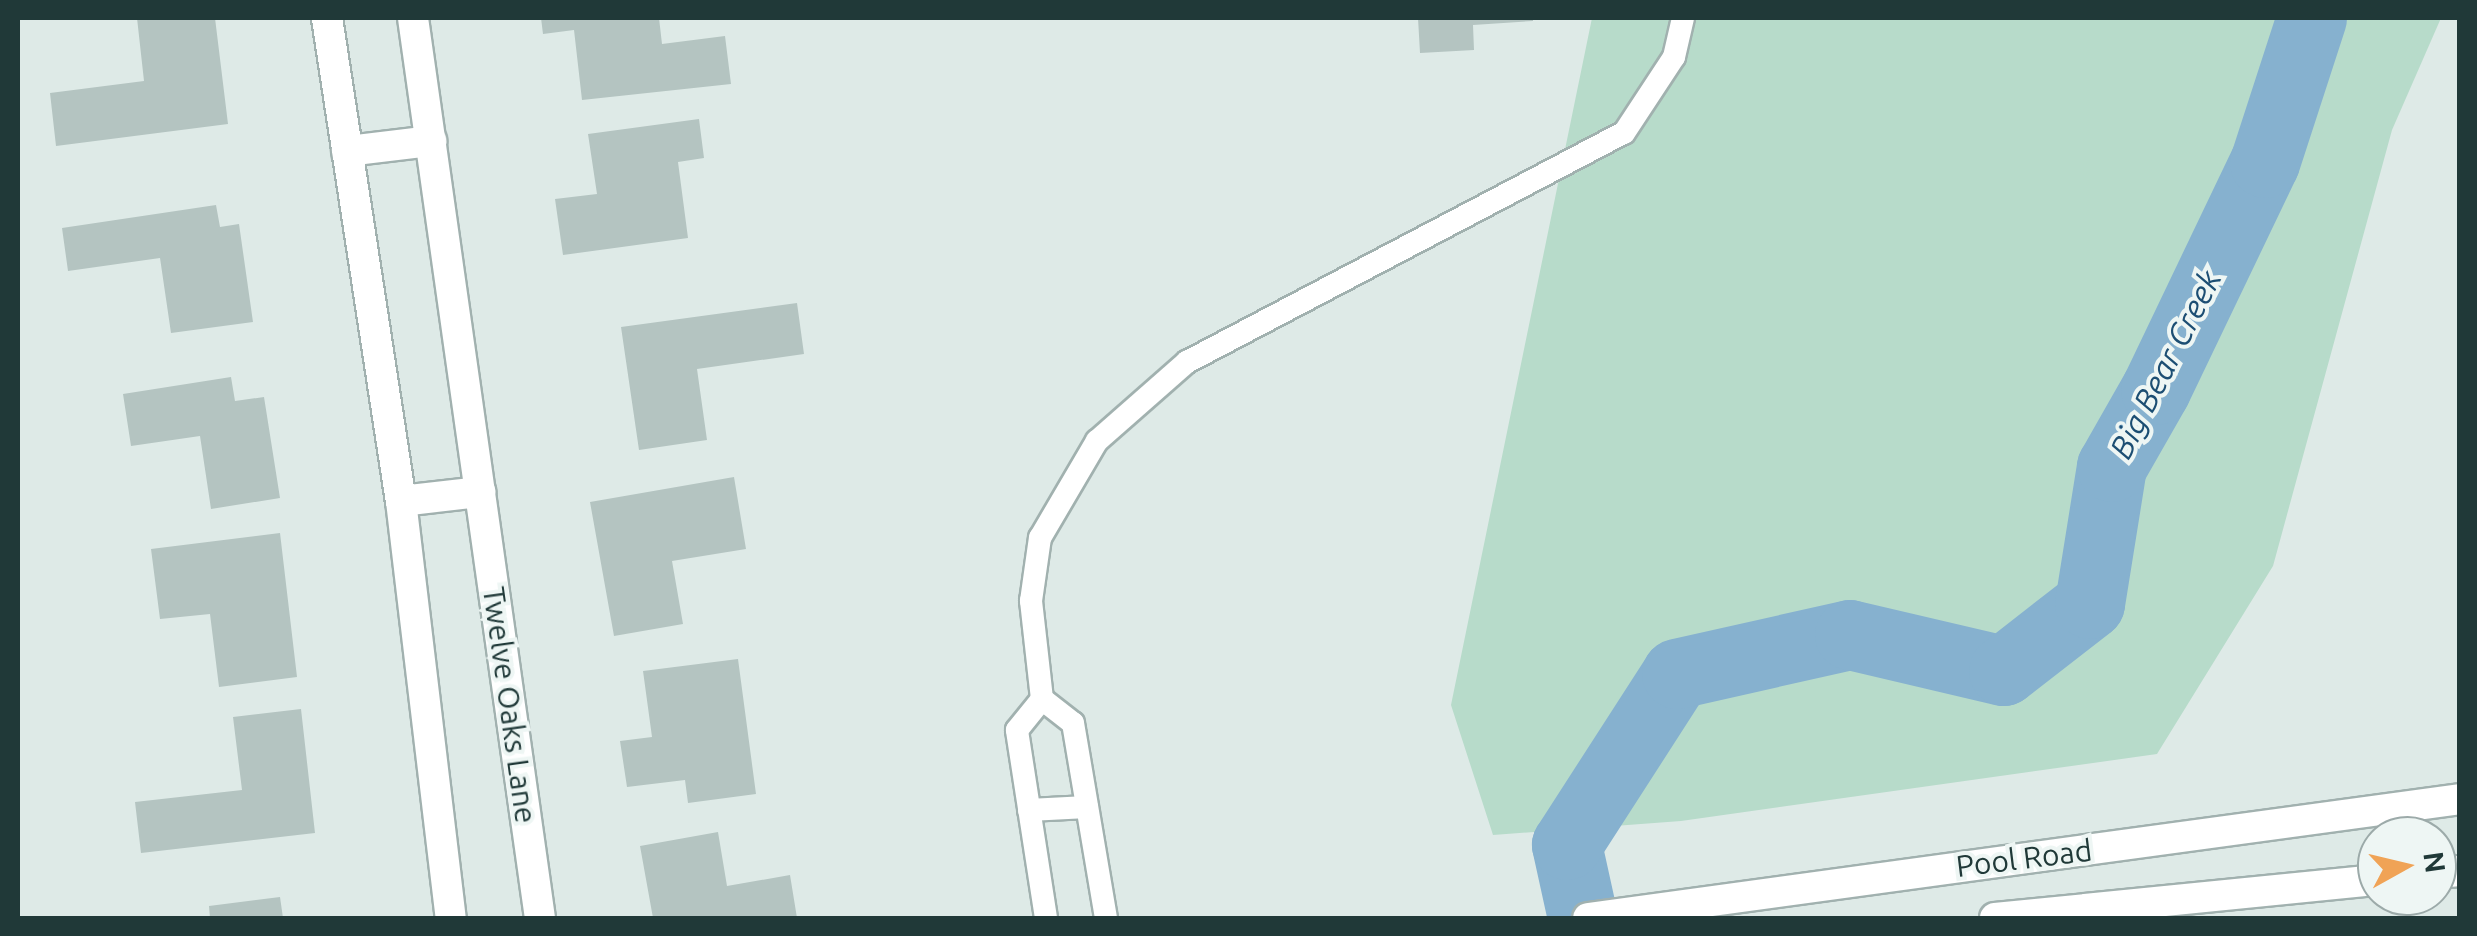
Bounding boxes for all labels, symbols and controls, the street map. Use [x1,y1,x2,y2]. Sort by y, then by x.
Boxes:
water label: Big Bear Creek [2101,263,2229,465]
street label: Twelve Oaks Lane [476,584,544,826]
north arrow [2357,816,2457,916]
street label: Pool Road [1954,832,2094,884]
text: N [2418,850,2452,875]

